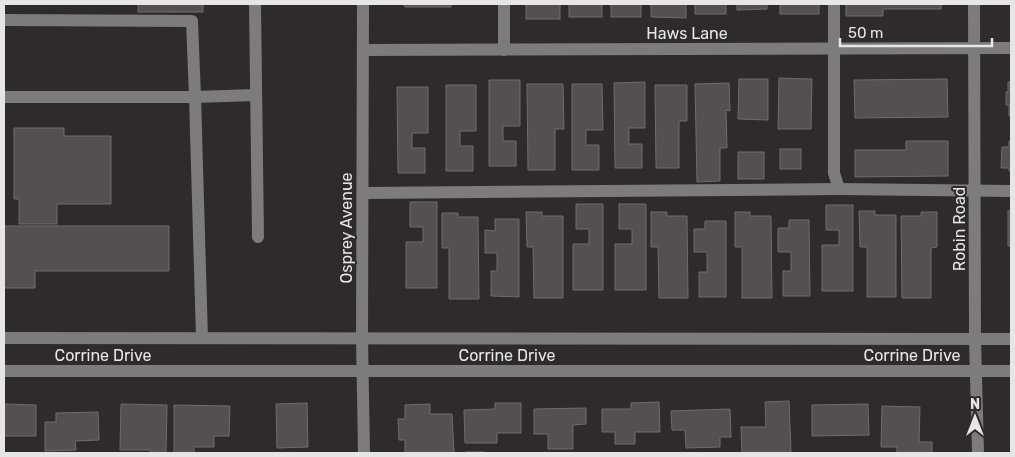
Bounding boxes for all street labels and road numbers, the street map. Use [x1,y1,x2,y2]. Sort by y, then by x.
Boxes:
street label: Haws Lane [646,24,728,43]
street label: Osprey Avenue [337,172,356,284]
street label: Robin Road [950,187,969,271]
street label: Corrine Drive [55,346,152,365]
street label: Corrine Drive [459,346,556,365]
street label: Corrine Drive [864,346,961,365]

